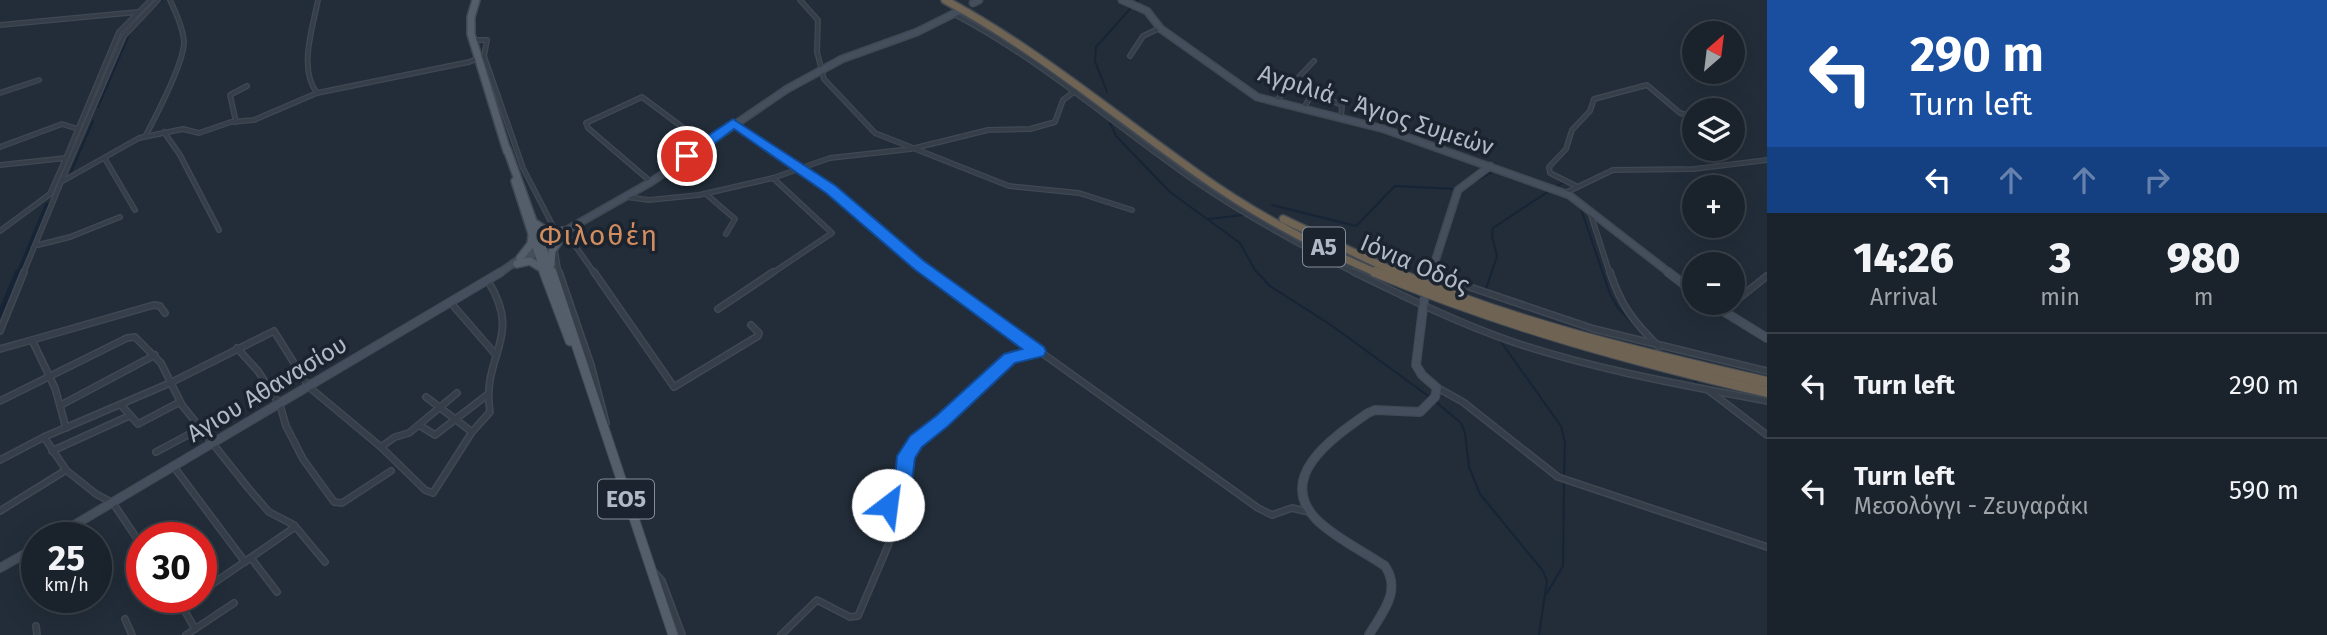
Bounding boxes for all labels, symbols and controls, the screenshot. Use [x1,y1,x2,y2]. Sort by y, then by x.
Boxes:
north arrow [1682,21,1745,84]
map controls [1682,21,1745,315]
text: 290 m [1910,25,2044,84]
icon: left [1795,28,1886,119]
street label: Αγριλιά - Άγιος Συμεών [1255,59,1497,161]
text: Turn left [1910,85,2032,123]
button: layers [1682,98,1745,161]
pin [657,126,717,186]
icon: arrive [668,137,706,175]
icon: left [1919,161,1957,199]
icon: ahead [1992,161,2030,199]
icon: ahead [2065,161,2103,199]
icon: right [2138,161,2176,199]
button: + [1682,175,1745,238]
district label: Φιλοθέη [539,219,659,252]
road number: Α5 [1303,228,1345,266]
street label: Ιόνια Οδός [1356,229,1474,299]
text: 14:26 [1854,233,1954,283]
text: 3 [2049,233,2071,283]
text: 980 [2167,233,2240,283]
button: − [1682,252,1745,315]
text: Arrival [1870,283,1937,311]
text: min [2040,283,2080,311]
text: m [2194,283,2213,311]
street label: Αγιου Αθανασίου [182,330,352,448]
icon: left [1795,367,1833,405]
text: Turn left [1854,370,1955,401]
text: 290 m [2229,370,2299,401]
text: Turn left [1854,461,1955,492]
position arrow [851,468,925,542]
icon: left [1795,472,1833,510]
text: 590 m [2229,475,2299,506]
road number: ΕΟ5 [598,480,654,519]
text: Μεσολόγγι - Ζευγαράκι [1854,492,2089,520]
speed limit sign: 30 [126,522,217,613]
text: 25 [48,537,85,579]
text: km/h [44,574,89,596]

